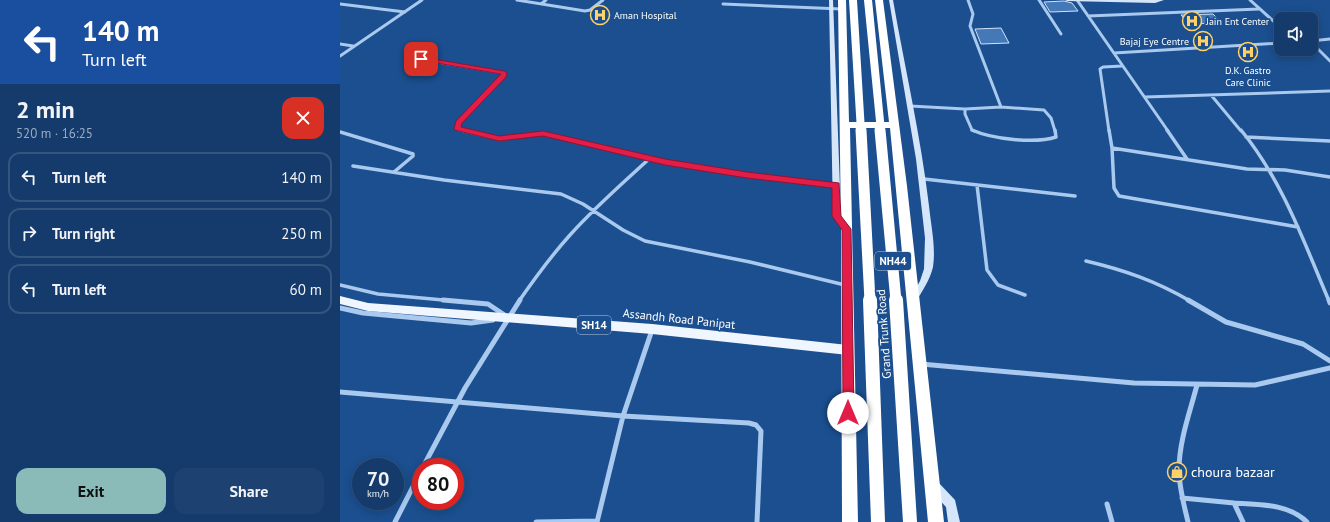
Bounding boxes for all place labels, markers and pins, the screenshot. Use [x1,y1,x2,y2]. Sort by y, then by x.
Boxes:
hospital icon: Aman Hospital [589,4,611,26]
place label: Aman Hospital [614,9,677,22]
hospital icon: Jain Ent Center [1181,10,1203,32]
place label: Jain Ent Center [1205,15,1270,28]
hospital icon: Bajaj Eye Centre [1192,30,1214,52]
place label: Bajaj Eye Centre [1120,35,1189,48]
hospital icon: D.K. Gastro Care Clinic [1237,41,1259,63]
pin [404,42,438,76]
place label: D.K. Gastro Care Clinic [1225,64,1271,89]
shop icon: choura bazaar [1166,461,1188,483]
place label: choura bazaar [1191,463,1275,481]

